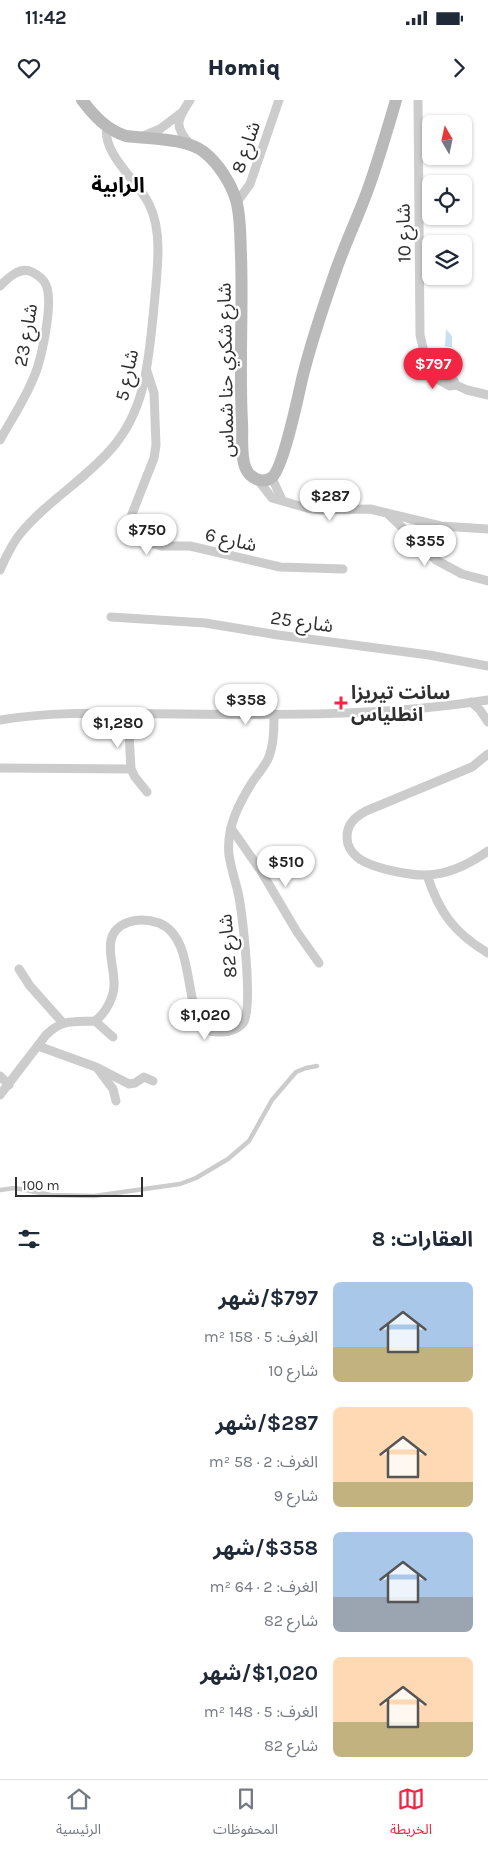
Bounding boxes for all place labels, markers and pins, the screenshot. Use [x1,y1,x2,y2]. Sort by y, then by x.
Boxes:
pin: $797 [403,348,463,390]
pin: $287 [300,480,360,522]
pin: $750 [117,514,177,556]
pin: $355 [395,524,455,567]
place label: سانت تيريزا انطلياس [351,682,450,726]
pin: $358 [216,684,276,726]
marker: سانت تيريزا انطلياس [335,697,347,709]
pin: $1,280 [77,706,159,749]
pin: $510 [256,846,316,888]
pin: $1,020 [164,998,246,1041]

